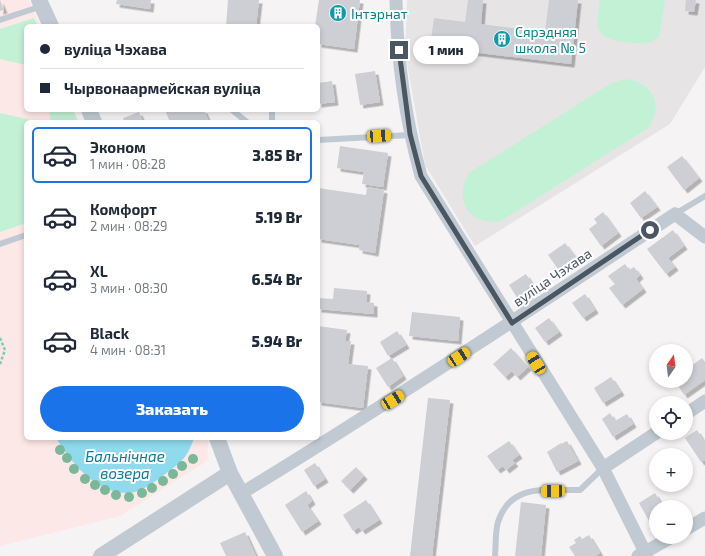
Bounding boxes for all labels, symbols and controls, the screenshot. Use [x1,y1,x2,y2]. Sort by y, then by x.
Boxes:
building icon: Інтэрнат [328,3,348,23]
place label: Інтэрнат [351,5,408,22]
place label: Сярэдняя школа № 5 [515,23,586,56]
building icon: Сярэдняя школа № 5 [492,29,512,49]
callout: 1 мин [413,36,479,64]
text: вуліца Чэхава [64,40,167,58]
route end [390,41,408,59]
text: 1 мин [428,42,464,58]
text: Чырвонаармейская вуліца [64,79,261,97]
car [367,129,391,143]
icon: car [42,137,78,173]
text: Эконом [90,138,146,156]
text: 3.85 Br [252,146,302,164]
text: 1 мин · 08:28 [90,156,166,172]
icon: car [42,199,78,235]
text: Комфорт [90,200,157,218]
text: 5.19 Br [255,208,302,226]
text: 2 мин · 08:29 [90,218,168,234]
route start [641,221,659,239]
street label: вуліца Чэхава [509,244,595,310]
icon: car [42,261,78,297]
text: XL [90,262,108,280]
text: 6.54 Br [252,270,302,288]
text: 3 мин · 08:30 [90,280,168,296]
icon: car [42,323,78,359]
text: Black [90,324,129,342]
text: 5.94 Br [252,332,302,350]
text: 4 мин · 08:31 [90,342,166,358]
north arrow [649,344,693,388]
map controls [649,344,693,544]
car [446,345,472,369]
car [525,350,547,376]
button: Заказать [40,386,304,432]
car [380,389,406,411]
button: locate [649,396,693,440]
water label: Бальнічнае возера [85,447,165,482]
button: + [649,448,693,492]
car [541,485,565,497]
button: − [649,500,693,544]

